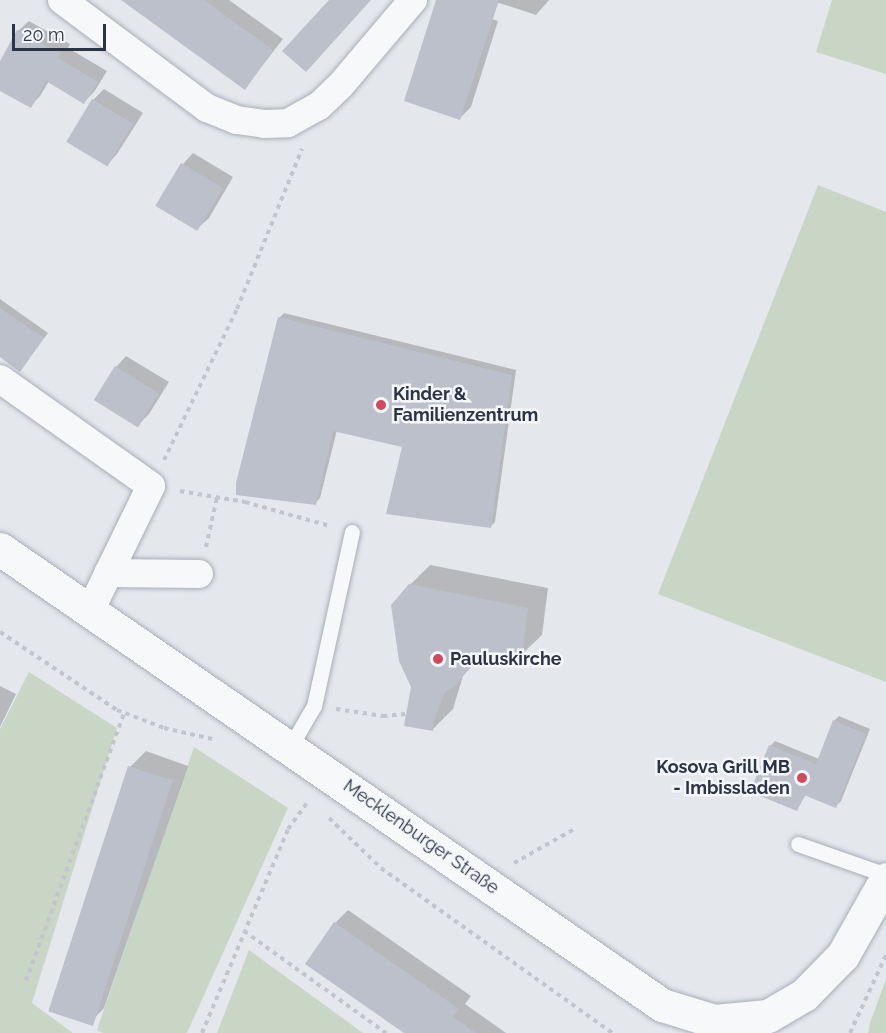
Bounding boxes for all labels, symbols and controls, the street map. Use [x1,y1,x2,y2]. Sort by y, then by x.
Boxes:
scale bar [15,12,110,50]
text: 20 m [23,24,65,45]
place label: Kinder & Familienzentrum [393,384,538,426]
marker: Kinder & Familienzentrum [374,398,388,412]
place label: Pauluskirche [450,648,562,670]
marker: Pauluskirche [431,652,445,666]
place label: Kosova Grill MB - Imbissladen [656,757,790,800]
marker: Kosova Grill MB - Imbissladen [795,771,809,785]
street label: Mecklenburger Straße [339,775,503,899]

